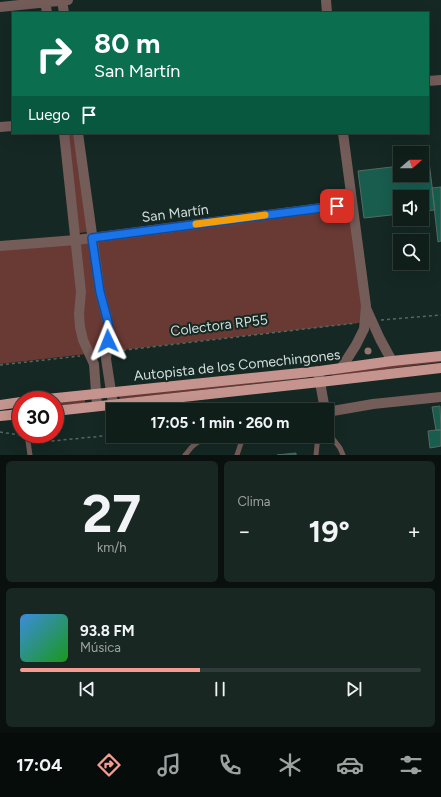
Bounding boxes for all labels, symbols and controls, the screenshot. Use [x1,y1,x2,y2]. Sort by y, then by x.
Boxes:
text: 80 m [94,26,160,60]
icon: right [28,28,80,80]
text: San Martín [94,60,180,82]
icon: arrive [78,104,100,126]
text: Luego [28,106,70,124]
north arrow [393,146,429,182]
map controls [393,146,429,270]
pin [320,189,354,223]
button: sound [393,190,429,226]
icon: arrive [326,195,348,217]
street label: San Martín [141,201,210,226]
button: search [393,234,429,270]
street label: Colectora RP55 [169,311,269,340]
position arrow [87,320,129,362]
street label: Autopista de los Comechingones [133,346,341,385]
speed limit sign: 30 [12,391,64,443]
text: 17:05 · 1 min · 260 m [151,414,289,432]
text: 27 [82,483,141,545]
text: Clima [238,494,270,509]
text: 19° [309,513,350,550]
text: − [238,518,251,545]
text: + [407,518,421,545]
text: km/h [97,540,127,555]
text: 93.8 FM [80,622,135,640]
text: Música [80,640,121,655]
icon: previous [76,678,98,700]
icon: pause [209,678,231,700]
icon: next [343,678,365,700]
icon: directions [95,751,123,779]
icon: music [155,751,183,779]
icon: phone [216,751,244,779]
icon: climate [276,751,304,779]
icon: car [336,751,364,779]
icon: filters [397,751,425,779]
text: 17:04 [16,754,62,776]

